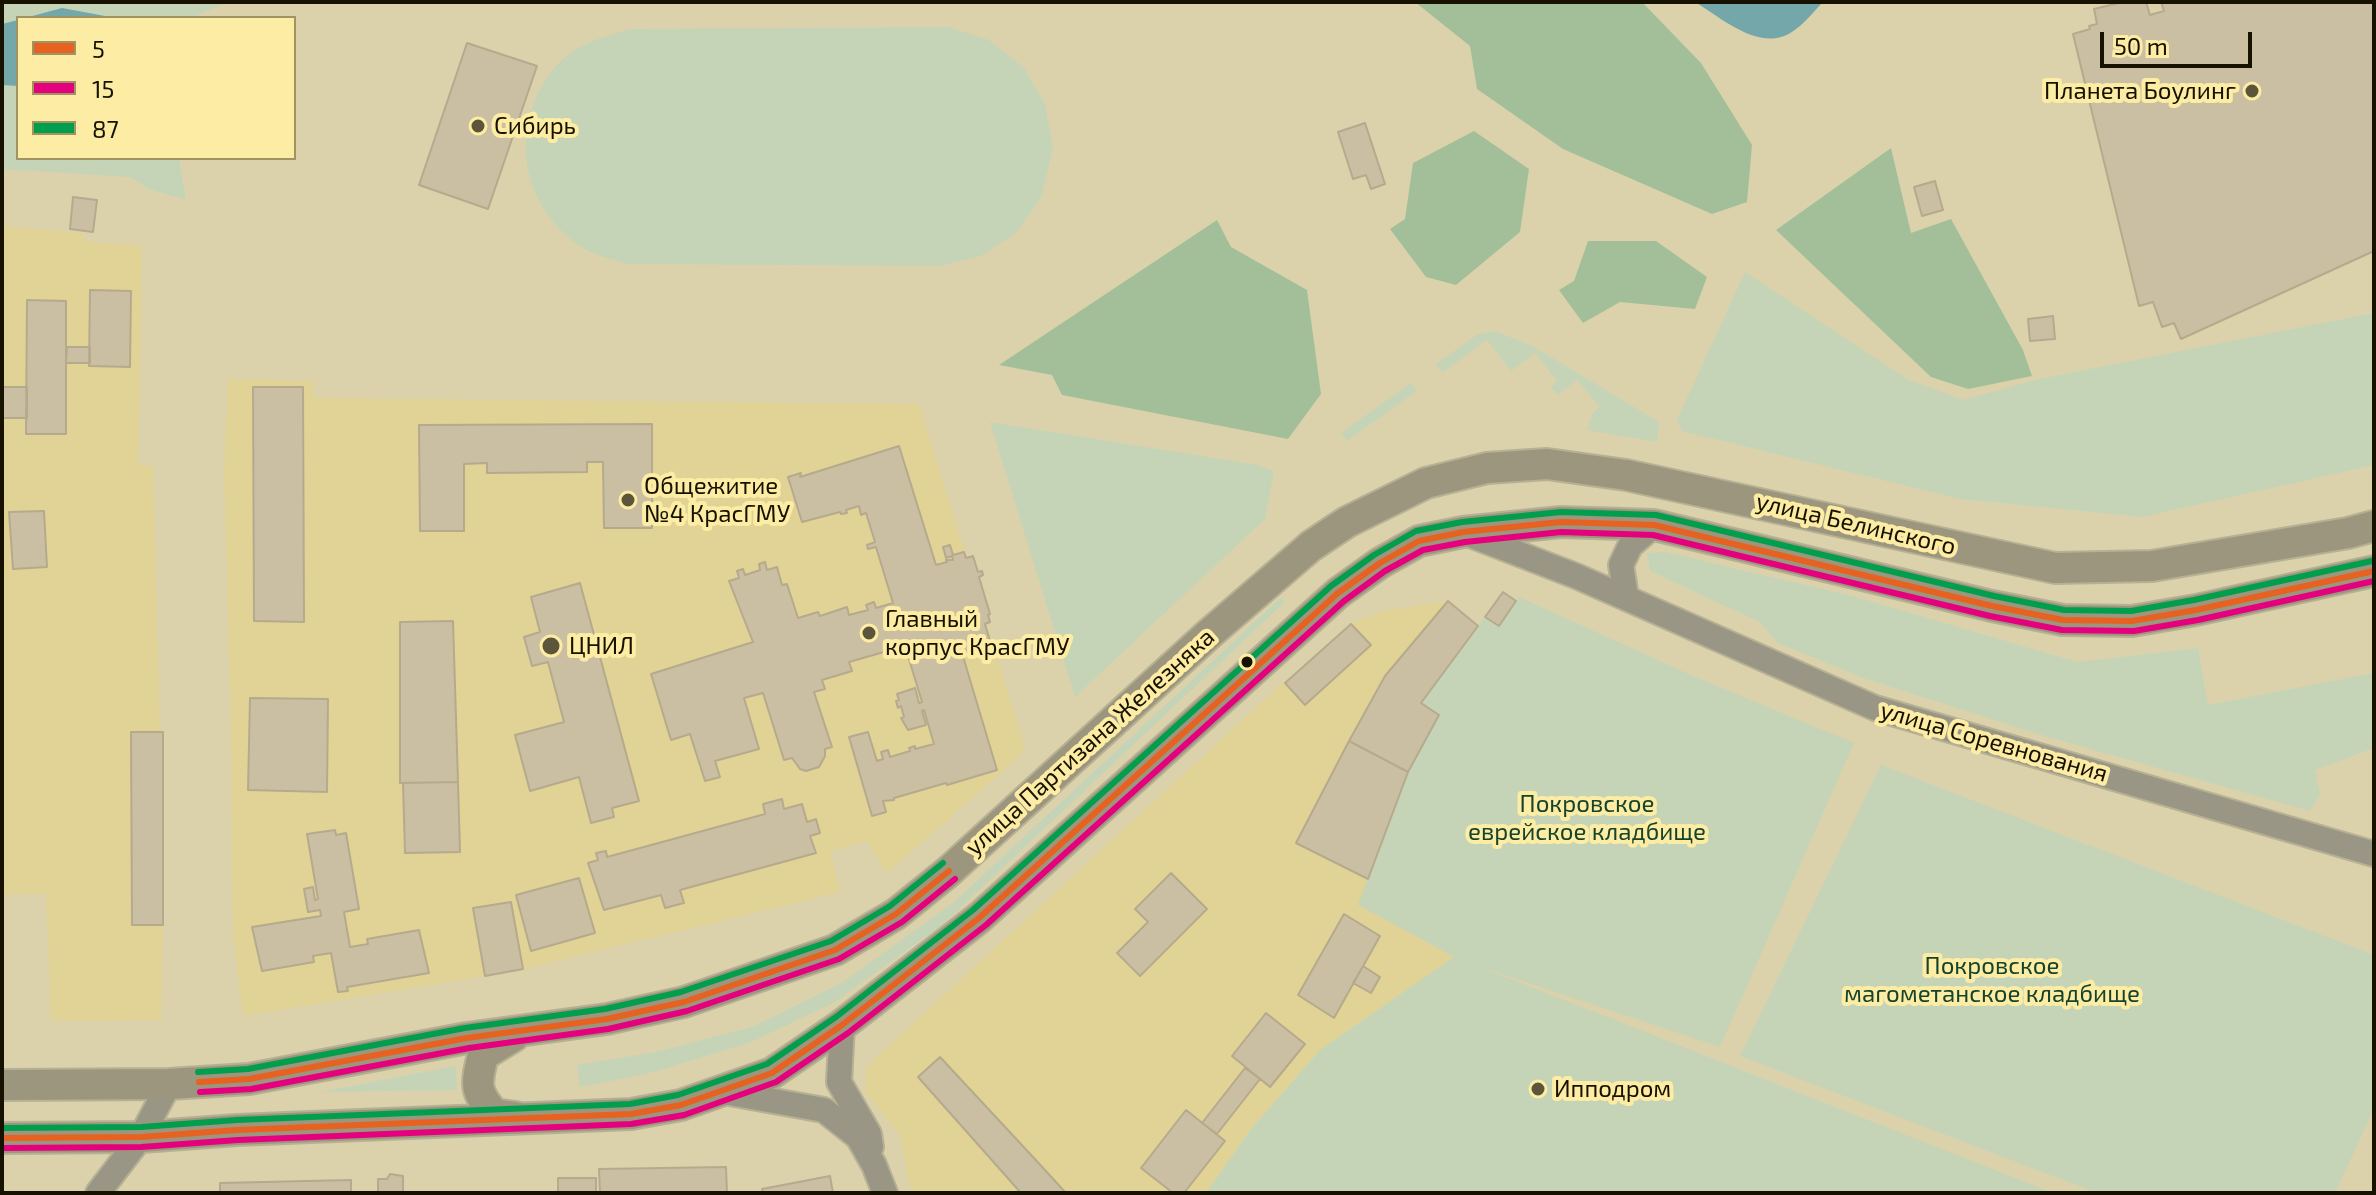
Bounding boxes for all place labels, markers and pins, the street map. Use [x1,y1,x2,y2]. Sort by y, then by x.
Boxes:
place label: Планета Боулинг [2044,77,2236,105]
marker: Планета Боулинг [2243,82,2261,100]
place label: Сибирь [494,112,576,140]
marker: Сибирь [469,117,487,135]
place label: Общежитие №4 КрасГМУ [644,472,790,528]
marker: Общежитие №4 КрасГМУ [619,491,637,509]
place label: Главный корпус КрасГМУ [885,605,1069,661]
marker: Главный корпус КрасГМУ [860,624,878,642]
place label: ЦНИЛ [569,632,634,660]
marker: ЦНИЛ [540,635,562,657]
unlabelled marker [1239,654,1255,670]
place label: Ипподром [1554,1075,1671,1103]
marker: Ипподром [1529,1080,1547,1098]

